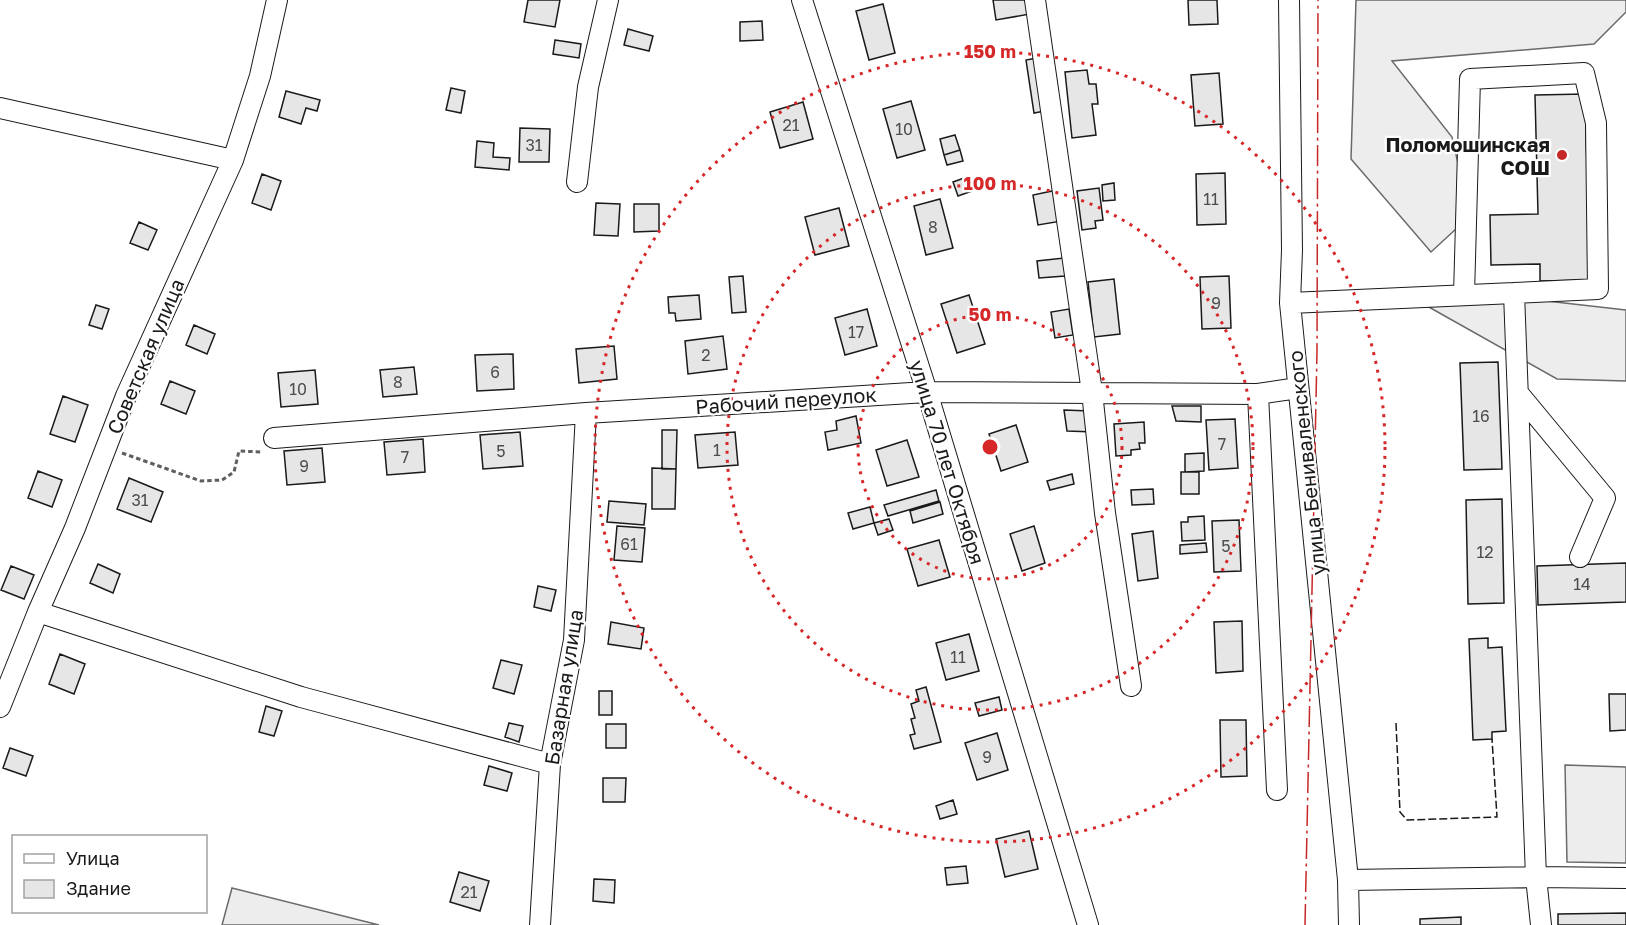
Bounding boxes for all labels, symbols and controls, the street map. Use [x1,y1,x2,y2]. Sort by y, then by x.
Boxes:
text: 150 m [964,40,1016,62]
house number: 21 [782,115,800,135]
house number: 10 [895,119,913,139]
place label: Поломошинская СОШ [1385,132,1550,179]
house number: 31 [525,135,543,155]
marker: Поломошинская СОШ [1555,148,1569,162]
text: 100 m [964,172,1016,194]
house number: 11 [1203,189,1219,209]
house number: 8 [928,217,938,237]
street label: Советская улица [101,275,189,437]
house number: 9 [1211,293,1221,313]
text: 50 m [969,303,1011,325]
house number: 17 [848,322,864,342]
house number: 2 [701,345,711,365]
street label: улица Бениваленского [1282,349,1330,577]
street label: улица 70 лет Октября [905,357,991,567]
house number: 6 [490,362,500,382]
house number: 8 [393,372,403,392]
house number: 10 [289,379,307,399]
street label: Рабочий переулок [694,382,878,418]
house number: 16 [1472,406,1490,426]
house number: 7 [1218,434,1226,454]
centre of rings [980,437,1000,457]
house number: 1 [713,440,721,460]
house number: 5 [496,441,506,461]
house number: 7 [401,447,409,467]
house number: 9 [299,456,309,476]
house number: 31 [131,490,149,510]
house number: 61 [620,534,638,554]
house number: 5 [1221,536,1231,556]
house number: 12 [1476,542,1494,562]
house number: 14 [1573,574,1591,594]
street label: Базарная улица [539,607,587,767]
house number: 11 [950,647,966,667]
house number: 9 [982,747,992,767]
legend [12,835,207,913]
text: Улица [66,847,120,869]
text: Здание [66,877,131,899]
house number: 21 [460,882,478,902]

